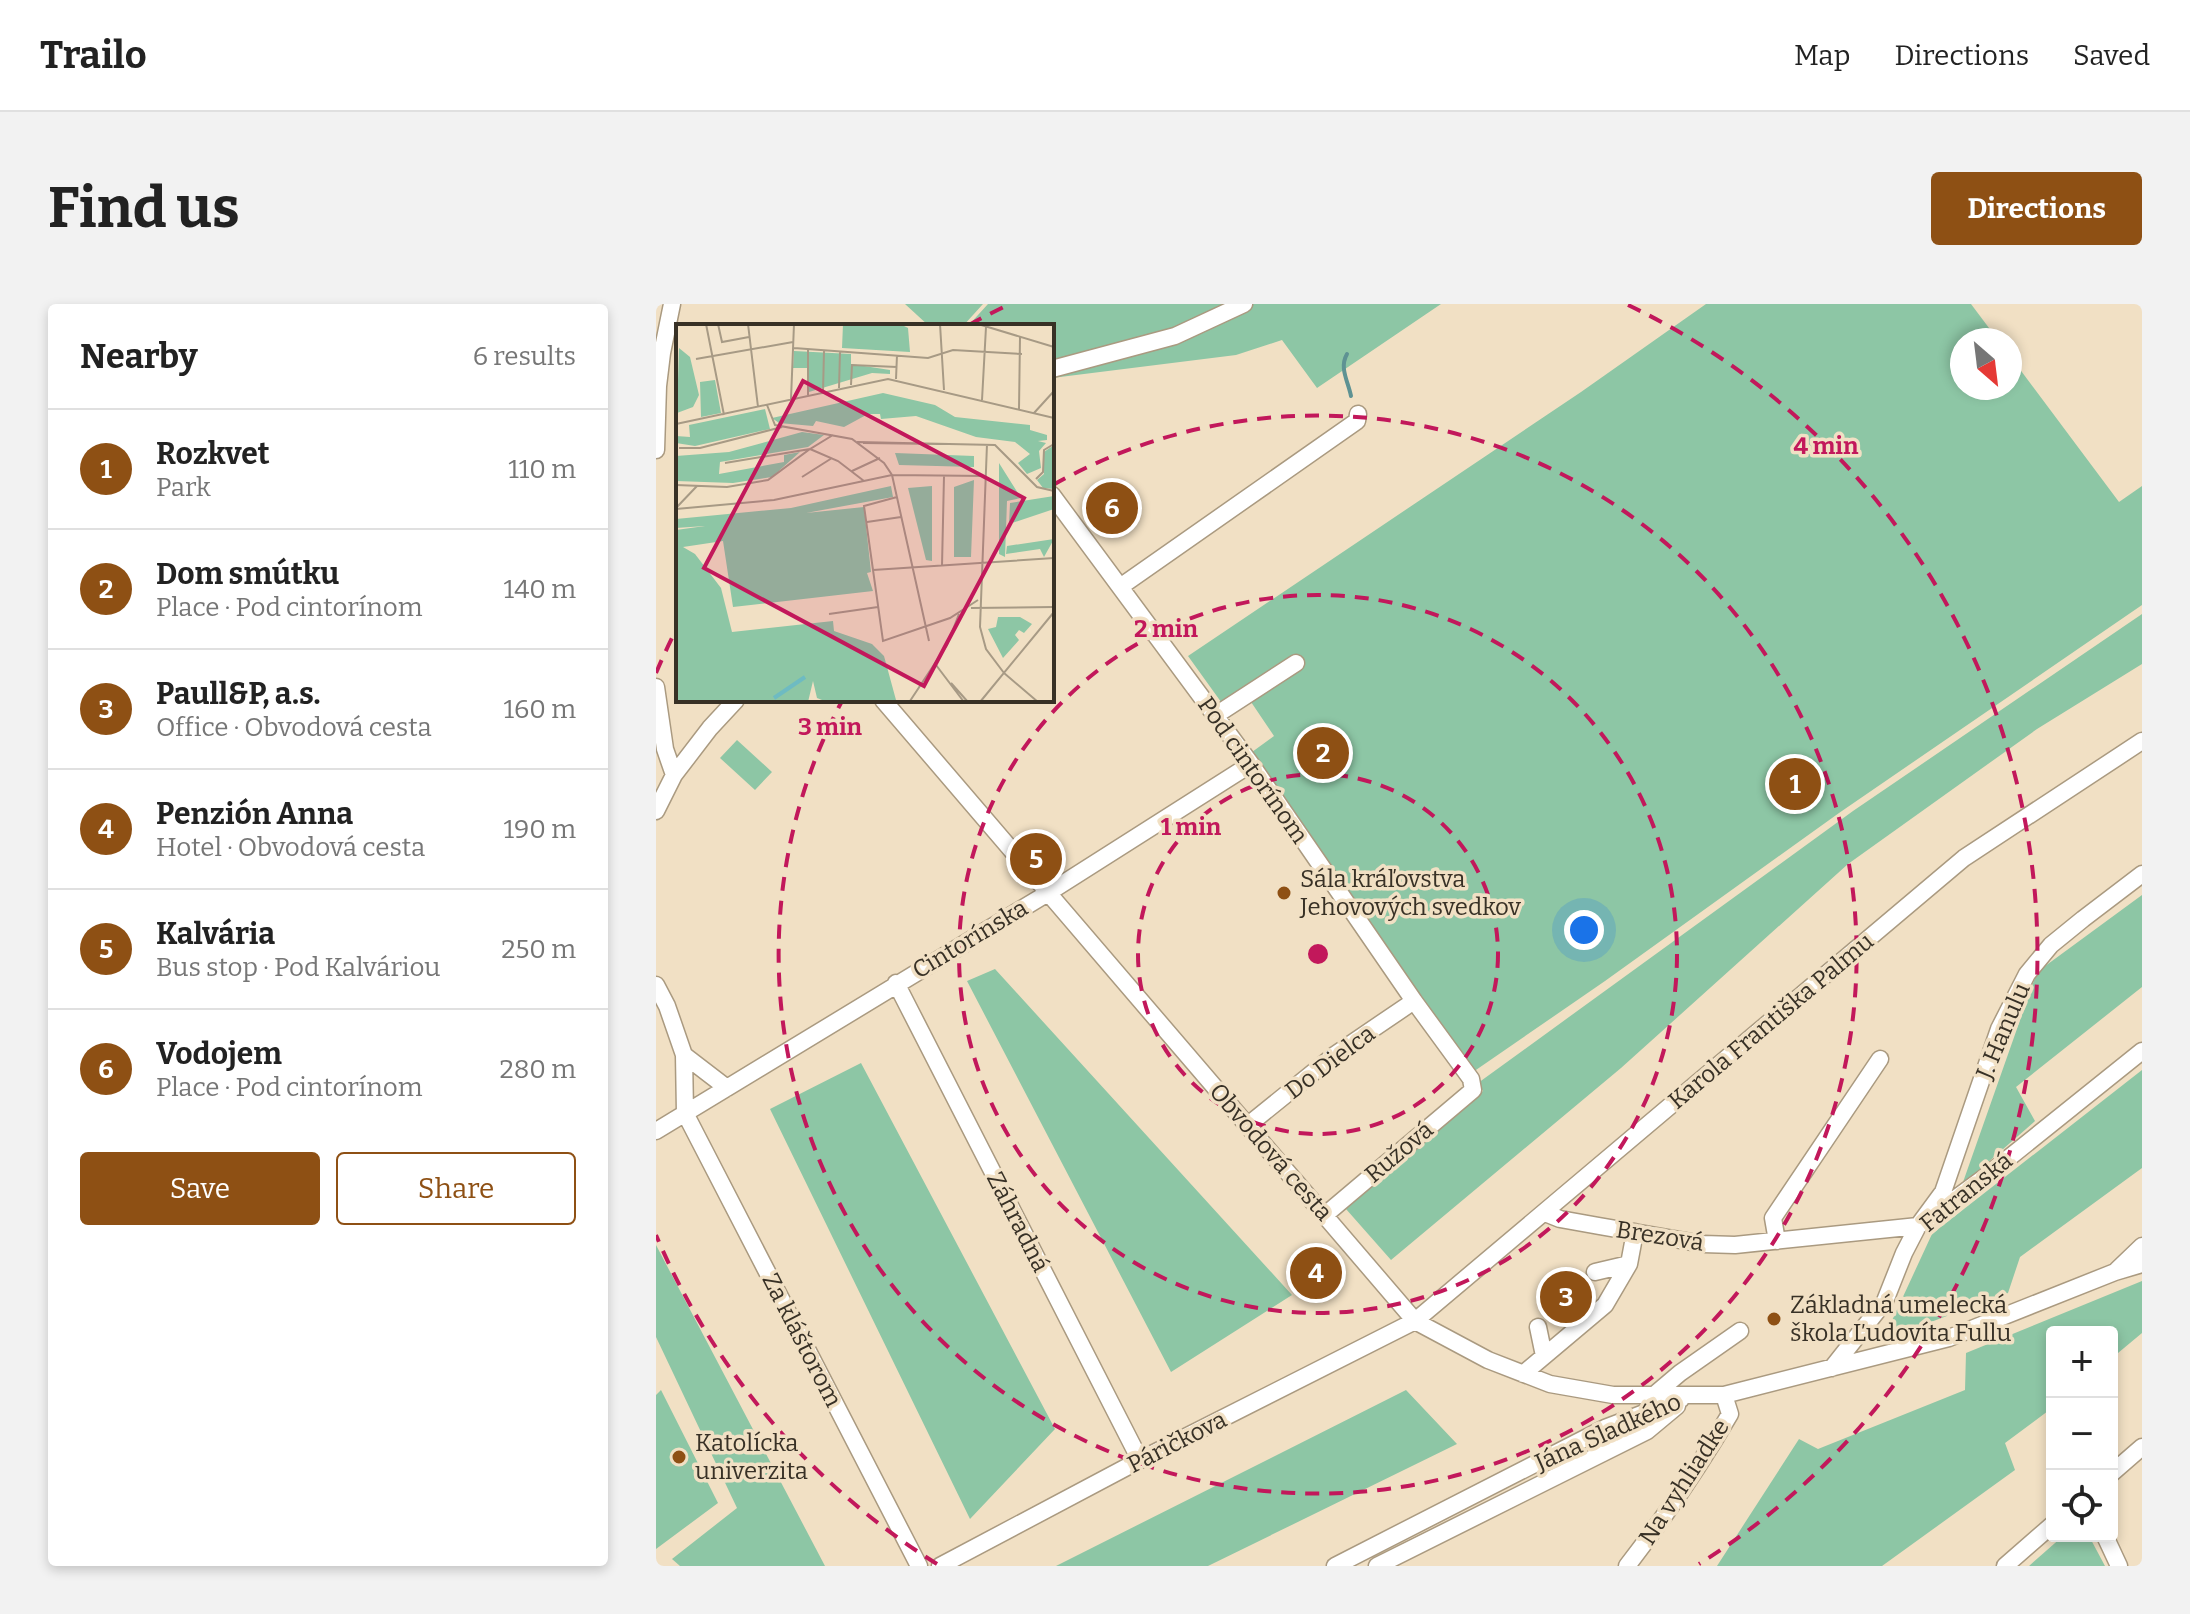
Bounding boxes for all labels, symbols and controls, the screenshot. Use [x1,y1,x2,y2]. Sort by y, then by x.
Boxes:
text: Trailo [40,32,147,78]
text: Map [1794,39,1850,72]
text: Directions [1894,39,2029,72]
text: Saved [2073,39,2150,72]
button: Directions [1931,172,2142,245]
text: Find us [48,175,240,242]
inset map [676,324,1054,702]
north arrow [1950,328,2022,400]
text: Nearby [80,336,198,377]
text: 6 results [473,341,576,372]
text: 4 min [1794,432,1859,460]
text: Rozkvet [156,436,270,472]
text: 1 [100,454,112,485]
text: 110 m [508,454,576,485]
text: Park [156,472,211,503]
pin: 6 [1086,478,1138,538]
text: Dom smútku [156,556,339,592]
text: 2 [99,574,113,605]
text: 140 m [504,574,576,605]
text: Place · Pod cintorínom [156,592,422,623]
text: 2 min [1134,615,1198,643]
text: Paull&P, a.s. [156,676,321,712]
street label: Pod cintorínom [1192,691,1314,849]
text: 3 [99,694,113,725]
text: 160 m [504,694,576,725]
text: Office · Obvodová cesta [156,712,432,743]
text: 3 min [798,713,863,741]
pin: 2 [1297,723,1349,783]
pin: 1 [1769,754,1821,814]
text: Penzión Anna [156,796,353,832]
text: 1 min [1161,813,1222,841]
text: 4 [98,814,114,845]
text: 190 m [504,814,576,845]
pin: 5 [1010,829,1062,889]
text: Hotel · Obvodová cesta [156,832,425,863]
place label: Sála kráľovstva Jehovových svedkov [1299,865,1521,921]
marker: Sála kráľovstva Jehovových svedkov [1275,884,1293,902]
street label: Cintorínska [907,894,1033,984]
your location [1564,910,1604,950]
text: Kalvária [156,916,275,952]
street label: Karola Františka Palmu [1663,927,1879,1115]
text: 5 [99,934,113,965]
text: 250 m [501,934,576,965]
centre of rings [1304,940,1332,968]
text: Bus stop · Pod Kalváriou [156,952,440,983]
street label: J. Hanulu [1970,979,2036,1084]
street label: Do Dielca [1280,1019,1380,1105]
text: Vodojem [156,1036,282,1072]
text: 6 [98,1054,114,1085]
text: 280 m [500,1054,576,1085]
text: Place · Pod cintorínom [156,1072,422,1103]
street label: Obvodová cesta [1204,1078,1338,1226]
street label: Ružová [1359,1115,1439,1189]
street label: Fatranská [1914,1146,2018,1238]
button: Save [80,1152,320,1225]
button: Share [336,1152,576,1225]
street label: Záhradná [981,1167,1055,1277]
street label: Brezová [1614,1215,1706,1257]
pin: 4 [1290,1243,1342,1303]
pin: 3 [1540,1267,1592,1327]
street label: Za kláštorom [756,1268,848,1412]
place label: Základná umelecká škola Ľudovíta Fullu [1790,1291,2012,1347]
marker: Základná umelecká škola Ľudovíta Fullu [1765,1310,1783,1328]
map controls [2046,1326,2118,1542]
button: + [2046,1326,2118,1398]
street label: Jána Sladkého [1530,1387,1685,1477]
button: − [2046,1398,2118,1470]
street label: Páričkova [1123,1405,1231,1479]
street label: Na vyhliadke [1633,1414,1735,1550]
place label: Katolícka univerzita [695,1429,808,1485]
marker: Katolícka univerzita [670,1448,688,1466]
button: locate [2046,1470,2118,1542]

